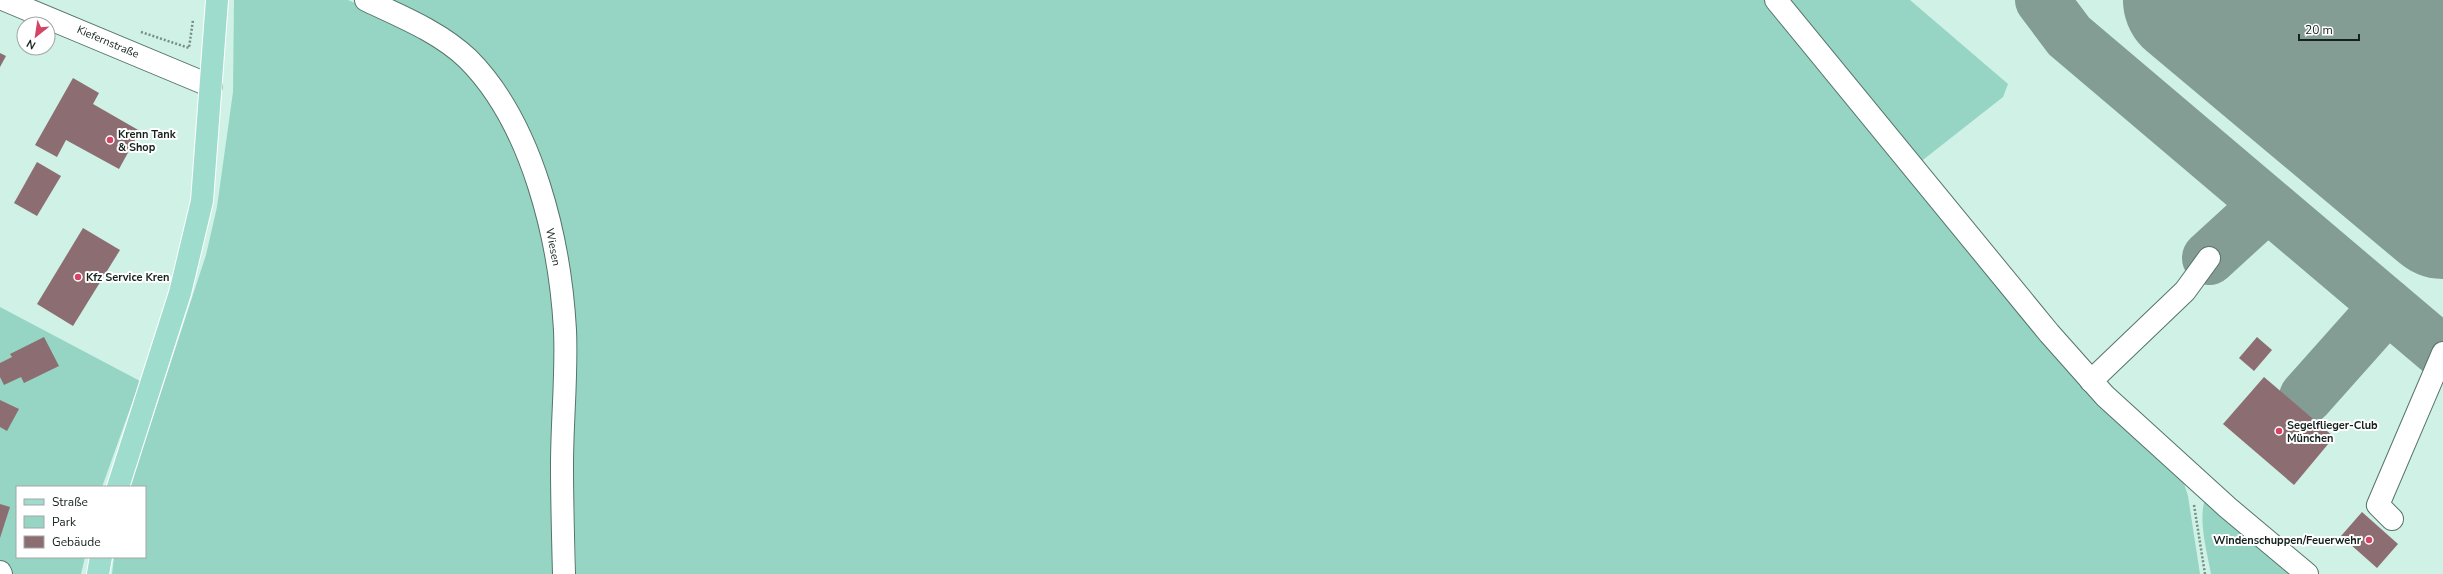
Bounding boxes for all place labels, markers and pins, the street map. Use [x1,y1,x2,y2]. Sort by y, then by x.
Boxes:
place label: Krenn Tank & Shop [118,127,177,155]
marker: Krenn Tank & Shop [105,135,115,145]
place label: Kfz Service Kren [86,270,169,285]
marker: Kfz Service Kren [73,272,83,282]
place label: Segelflieger-Club München [2287,418,2378,446]
marker: Segelflieger-Club München [2274,426,2284,436]
place label: Windenschuppen/Feuerwehr [2213,533,2362,548]
marker: Windenschuppen/Feuerwehr [2364,535,2374,545]

